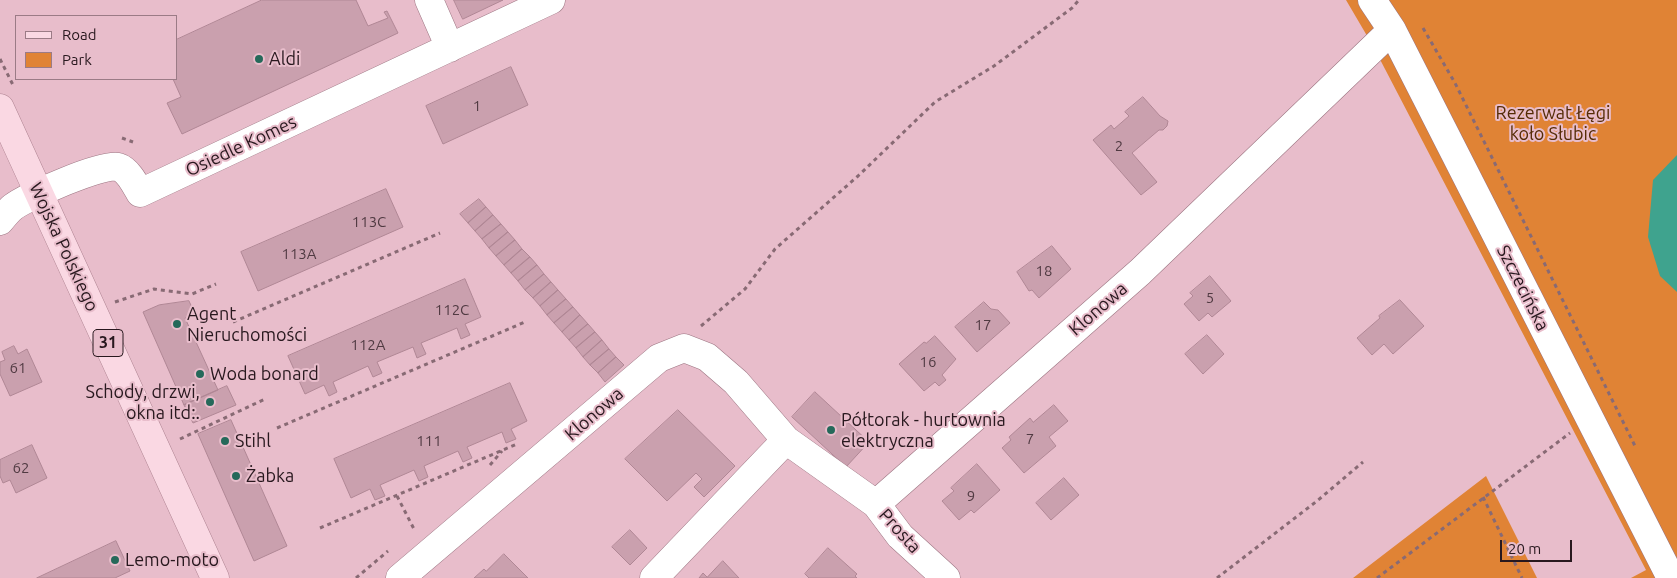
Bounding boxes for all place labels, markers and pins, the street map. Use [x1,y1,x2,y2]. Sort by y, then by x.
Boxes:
place label: Aldi [269,48,300,70]
marker: Aldi [253,53,265,65]
place label: Agent Nieruchomości [187,303,307,346]
marker: Agent Nieruchomości [171,318,183,330]
place label: Woda bonard [210,363,319,385]
marker: Woda bonard [194,368,206,380]
place label: Schody, drzwi, okna itd:. [85,381,200,424]
marker: Schody, drzwi, okna itd:. [204,396,216,408]
place label: Półtorak - hurtownia elektryczna [841,409,1006,452]
marker: Półtorak - hurtownia elektryczna [825,424,837,436]
place label: Stihl [235,430,271,452]
marker: Stihl [219,435,231,447]
place label: Żabka [246,465,294,487]
marker: Żabka [230,470,242,482]
place label: Lemo-moto [125,549,219,571]
marker: Lemo-moto [109,554,121,566]

